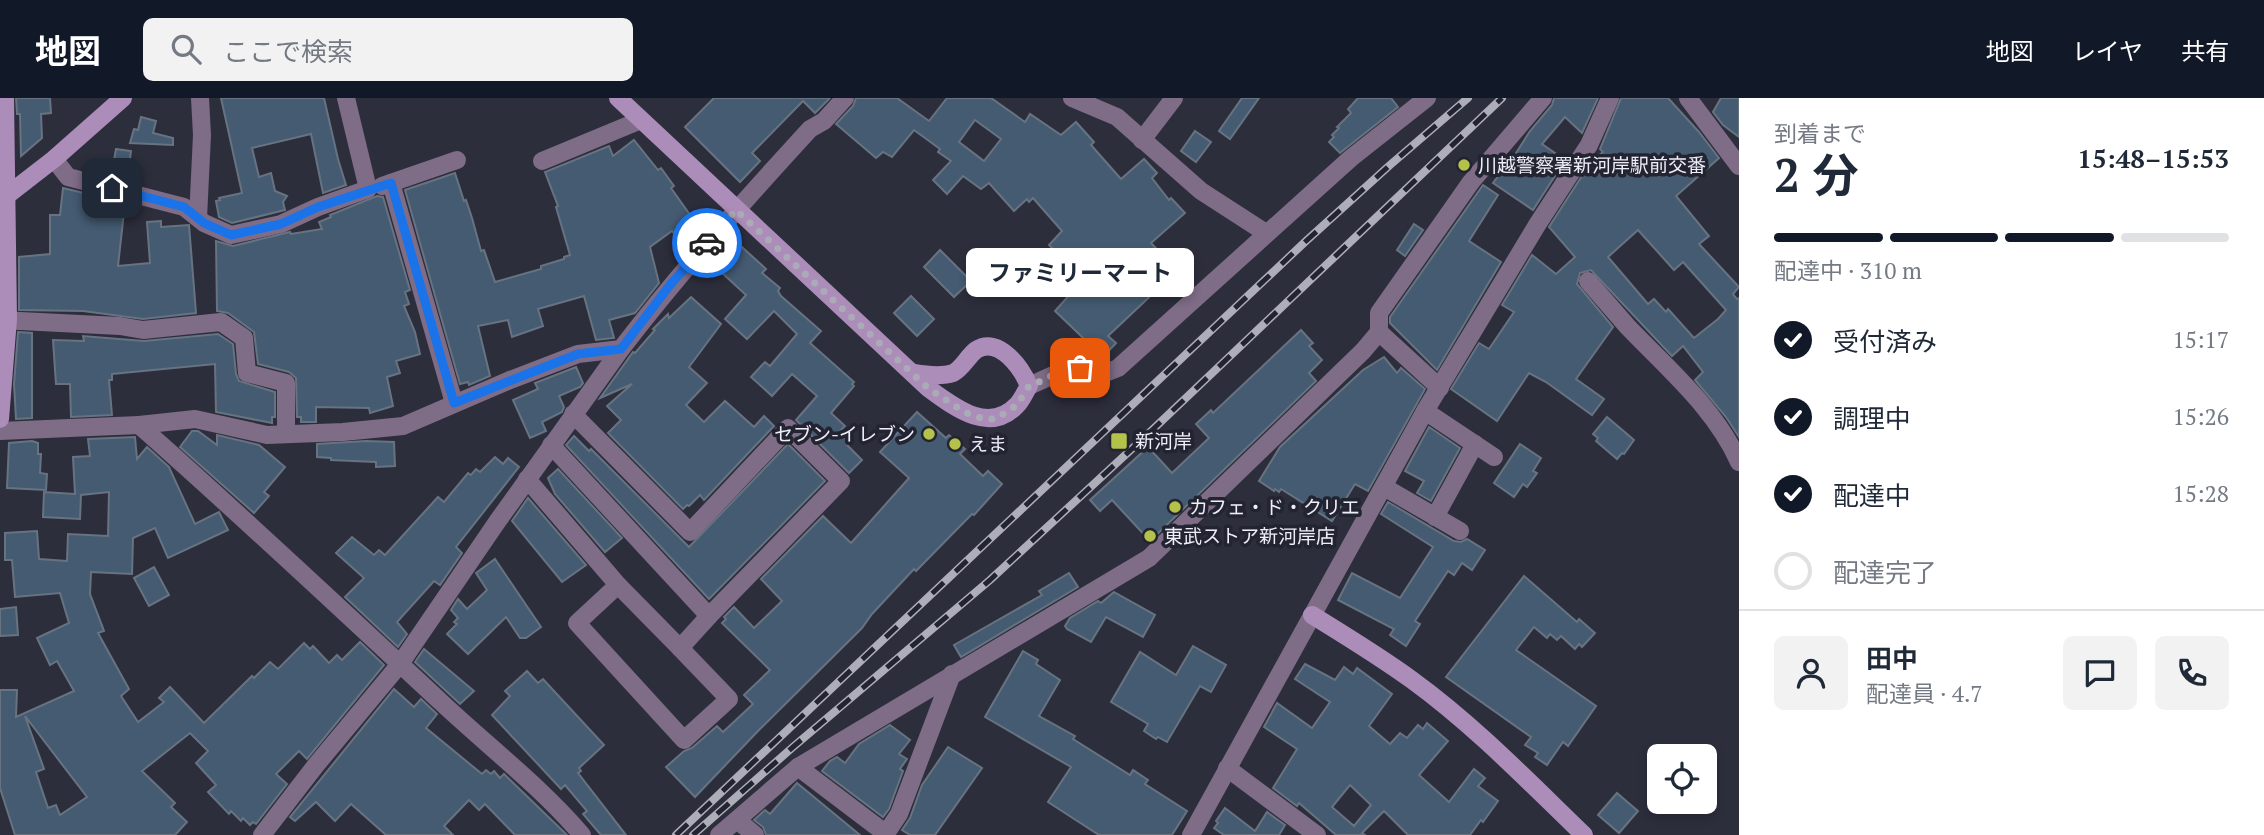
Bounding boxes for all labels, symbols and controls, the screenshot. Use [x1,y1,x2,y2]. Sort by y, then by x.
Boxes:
search box [143,18,633,81]
text: 地図 [35,29,101,72]
icon: search [167,30,205,68]
text: ここで検索 [223,34,353,68]
text: 地図 [1986,35,2034,67]
text: レイヤ [2072,35,2143,67]
text: 共有 [2181,35,2229,67]
text: 到着まで [1774,118,1866,149]
text: 15:48–15:53 [2077,141,2229,175]
text: 2 分 [1774,144,1858,205]
place label: 川越警察署新河岸駅前交番 [1478,152,1706,177]
marker: 川越警察署新河岸駅前交番 [1456,157,1472,173]
pin [82,158,142,218]
icon: home [93,169,131,207]
courier [672,208,742,278]
icon: car [688,224,726,262]
callout: ファミリーマート [966,249,1194,298]
text: 配達中 · 310 m [1774,255,1922,286]
text: ファミリーマート [988,257,1172,288]
icon: check [1774,321,1812,359]
text: 受付済み [1833,324,1937,358]
text: 15:17 [2172,324,2229,355]
pin [1050,338,1110,398]
icon: bag [1061,349,1099,387]
icon: check [1774,398,1812,436]
text: 調理中 [1833,401,1911,435]
text: 15:26 [2172,401,2229,432]
place label: セブン-イレブン [774,421,915,446]
marker: セブン-イレブン [921,426,937,442]
place label: 新河岸 [1135,428,1192,453]
place label: えま [969,431,1007,456]
marker: 新河岸 [1109,431,1129,451]
marker: えま [947,436,963,452]
icon: check [1774,475,1812,513]
text: 配達中 [1833,478,1911,512]
text: 15:28 [2172,478,2229,509]
place label: カフェ・ド・クリエ [1189,494,1360,519]
marker: カフェ・ド・クリエ [1167,499,1183,515]
place label: 東武ストア新河岸店 [1164,523,1335,548]
marker: 東武ストア新河岸店 [1142,528,1158,544]
text: 配達完了 [1833,555,1937,589]
button: person [1774,636,1848,710]
button: chat [2063,636,2137,710]
button: phone [2155,636,2229,710]
text: 田中 [1866,641,1918,675]
text: 配達員 · 4.7 [1866,678,1983,709]
map controls [1647,744,1717,814]
button: locate [1647,744,1717,814]

